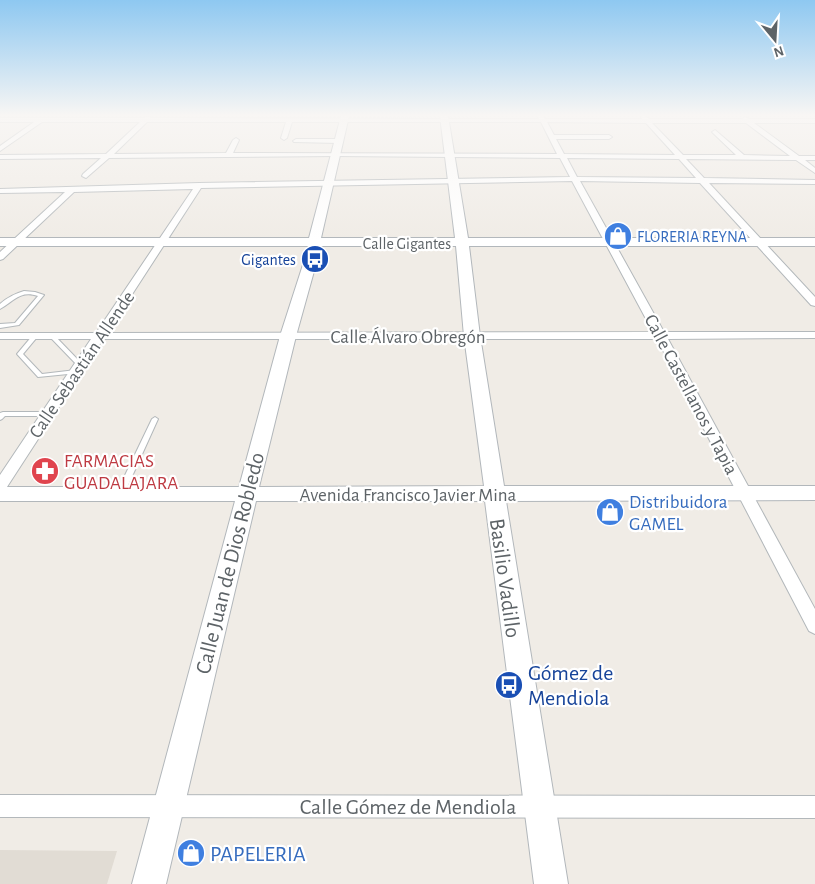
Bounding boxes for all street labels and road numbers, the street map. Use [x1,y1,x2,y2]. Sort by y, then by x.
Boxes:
street label: Calle Gigantes [363,236,451,252]
street label: Calle Sebastián Allende [26,288,138,442]
street label: Calle Castellanos y Tapia [640,311,741,478]
street label: Calle Álvaro Obregón [330,326,486,347]
street label: Calle Juan de Dios Robledo [192,450,268,676]
street label: Avenida Francisco Javier Mina [300,486,517,505]
street label: Basilio Vadillo [486,517,524,639]
street label: Calle Gómez de Mendiola [300,796,516,818]

